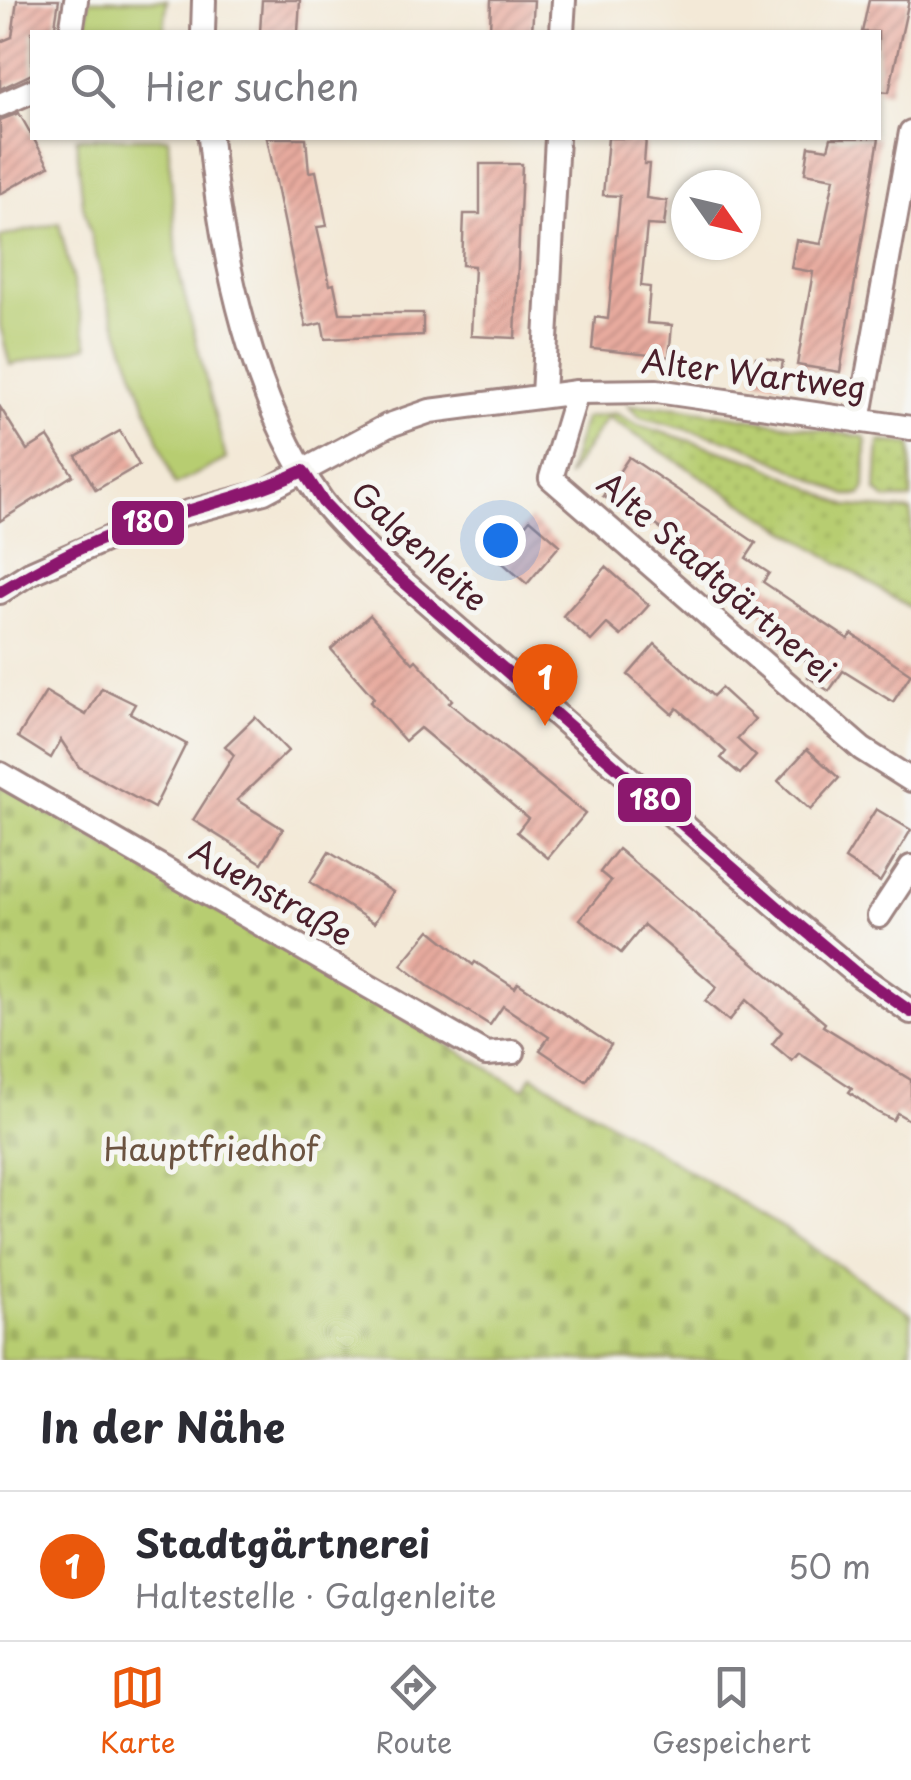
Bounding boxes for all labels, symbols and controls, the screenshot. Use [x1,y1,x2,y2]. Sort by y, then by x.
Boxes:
search box [30,30,881,140]
text: Hier suchen [145,57,359,114]
icon: search [65,58,120,113]
north arrow [671,170,761,260]
street label: Alter Wartweg [639,335,869,411]
street label: Alte Stadtgärtnerei [588,459,847,694]
street label: Galgenleite [341,469,500,622]
line badge: 180 [110,499,186,547]
text: 180 [122,499,174,542]
your location [475,515,526,566]
pin: 1 [512,644,578,726]
line badge: 180 [616,776,693,824]
text: 180 [629,777,681,820]
street label: Auenstraße [181,825,363,957]
park label: Hauptfriedhof [103,1124,321,1172]
text: In der Nähe [40,1394,285,1457]
text: Stadtgärtnerei [135,1514,430,1571]
text: 1 [65,1542,80,1590]
text: 50 m [788,1542,871,1590]
text: Haltestelle · Galgenleite [135,1571,497,1619]
tab: Karte [100,1660,176,1763]
tab: Route [375,1660,452,1763]
tab: Gespeichert [652,1660,811,1763]

